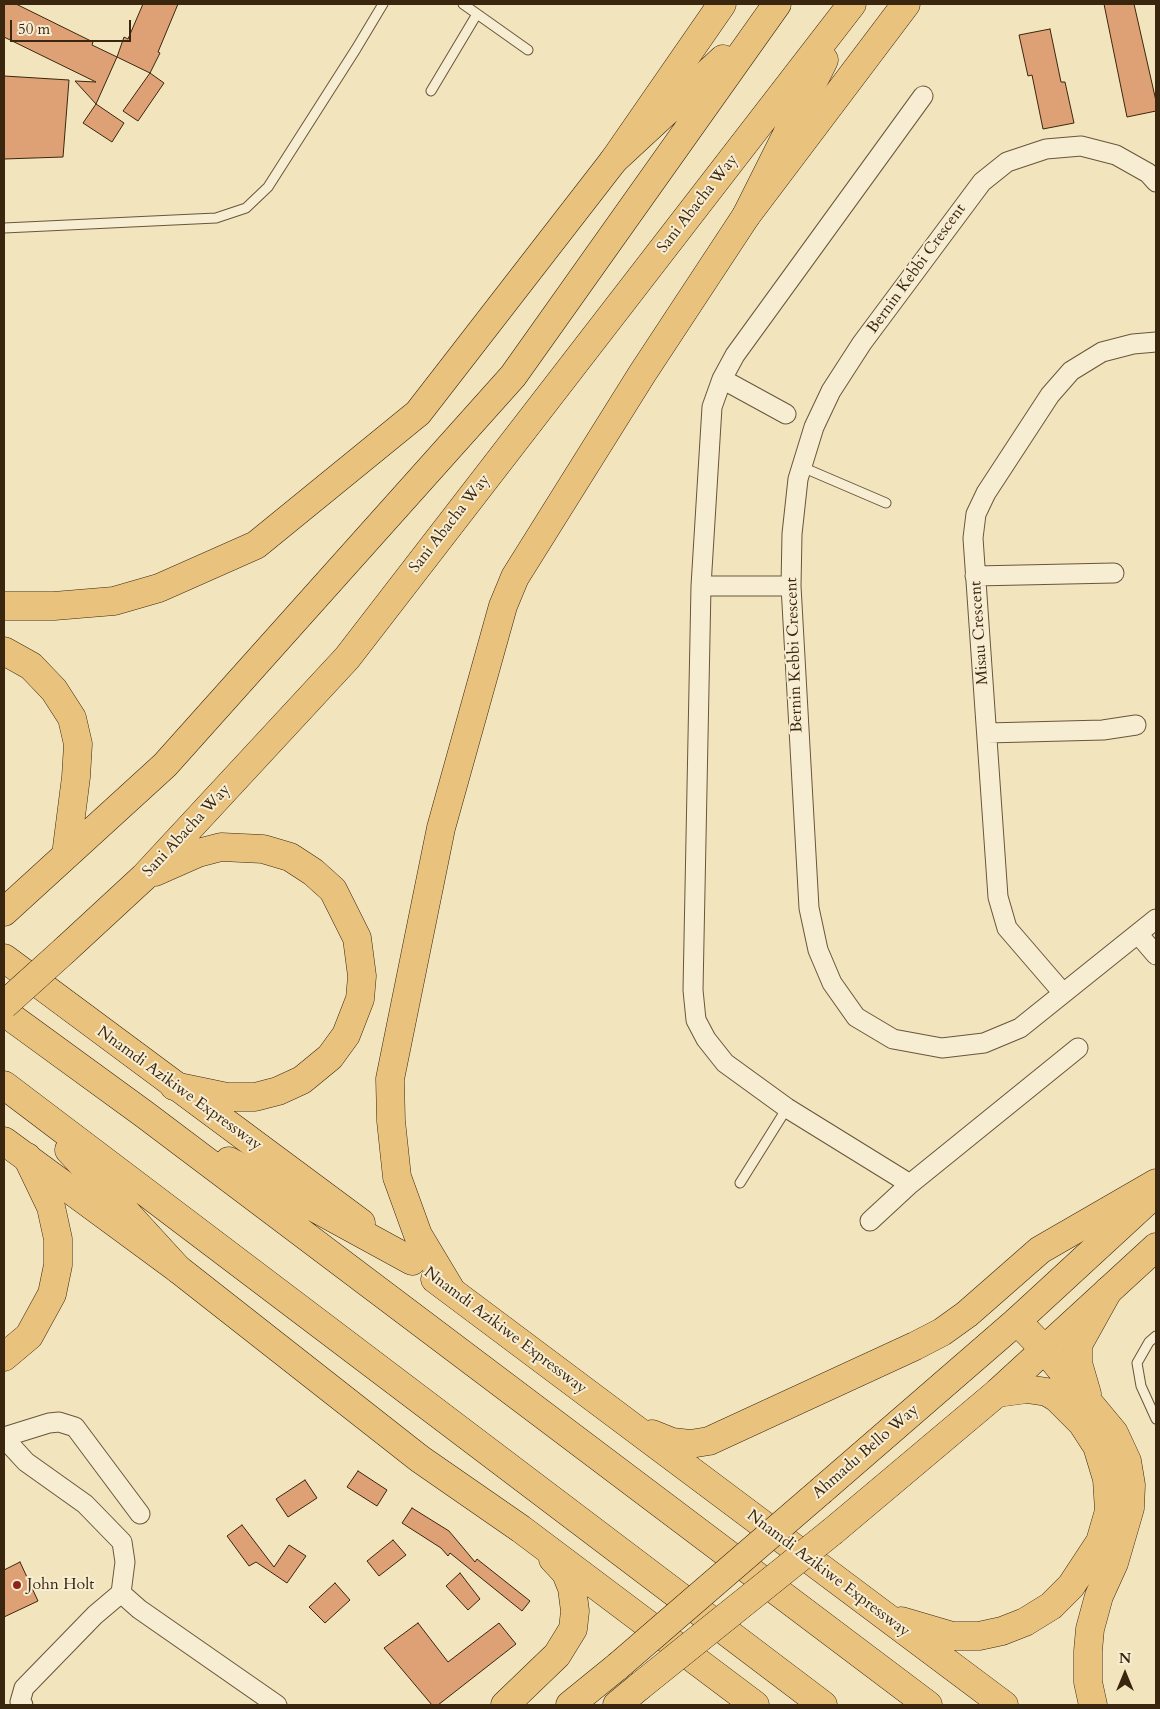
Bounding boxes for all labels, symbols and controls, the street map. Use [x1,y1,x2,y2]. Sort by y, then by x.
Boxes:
scale bar [12,10,134,42]
text: 50 m [18,19,50,39]
street label: Sani Abacha Way [653,151,743,257]
street label: Bernin Kebbi Crescent [864,200,970,338]
street label: Sani Abacha Way [405,471,495,577]
street label: Bernin Kebbi Crescent [783,577,807,733]
street label: Misau Crescent [967,580,993,686]
street label: Sani Abacha Way [139,781,235,881]
street label: Nnamdi Azikiwe Expressway [93,1023,265,1155]
street label: Nnamdi Azikiwe Expressway [420,1263,590,1399]
street label: Ahmadu Bello Way [809,1401,923,1503]
street label: Nnamdi Azikiwe Expressway [743,1506,913,1642]
place label: John Holt [27,1575,94,1595]
marker: John Holt [11,1579,23,1591]
north arrow [1100,1649,1150,1699]
text: N [1119,1649,1131,1668]

